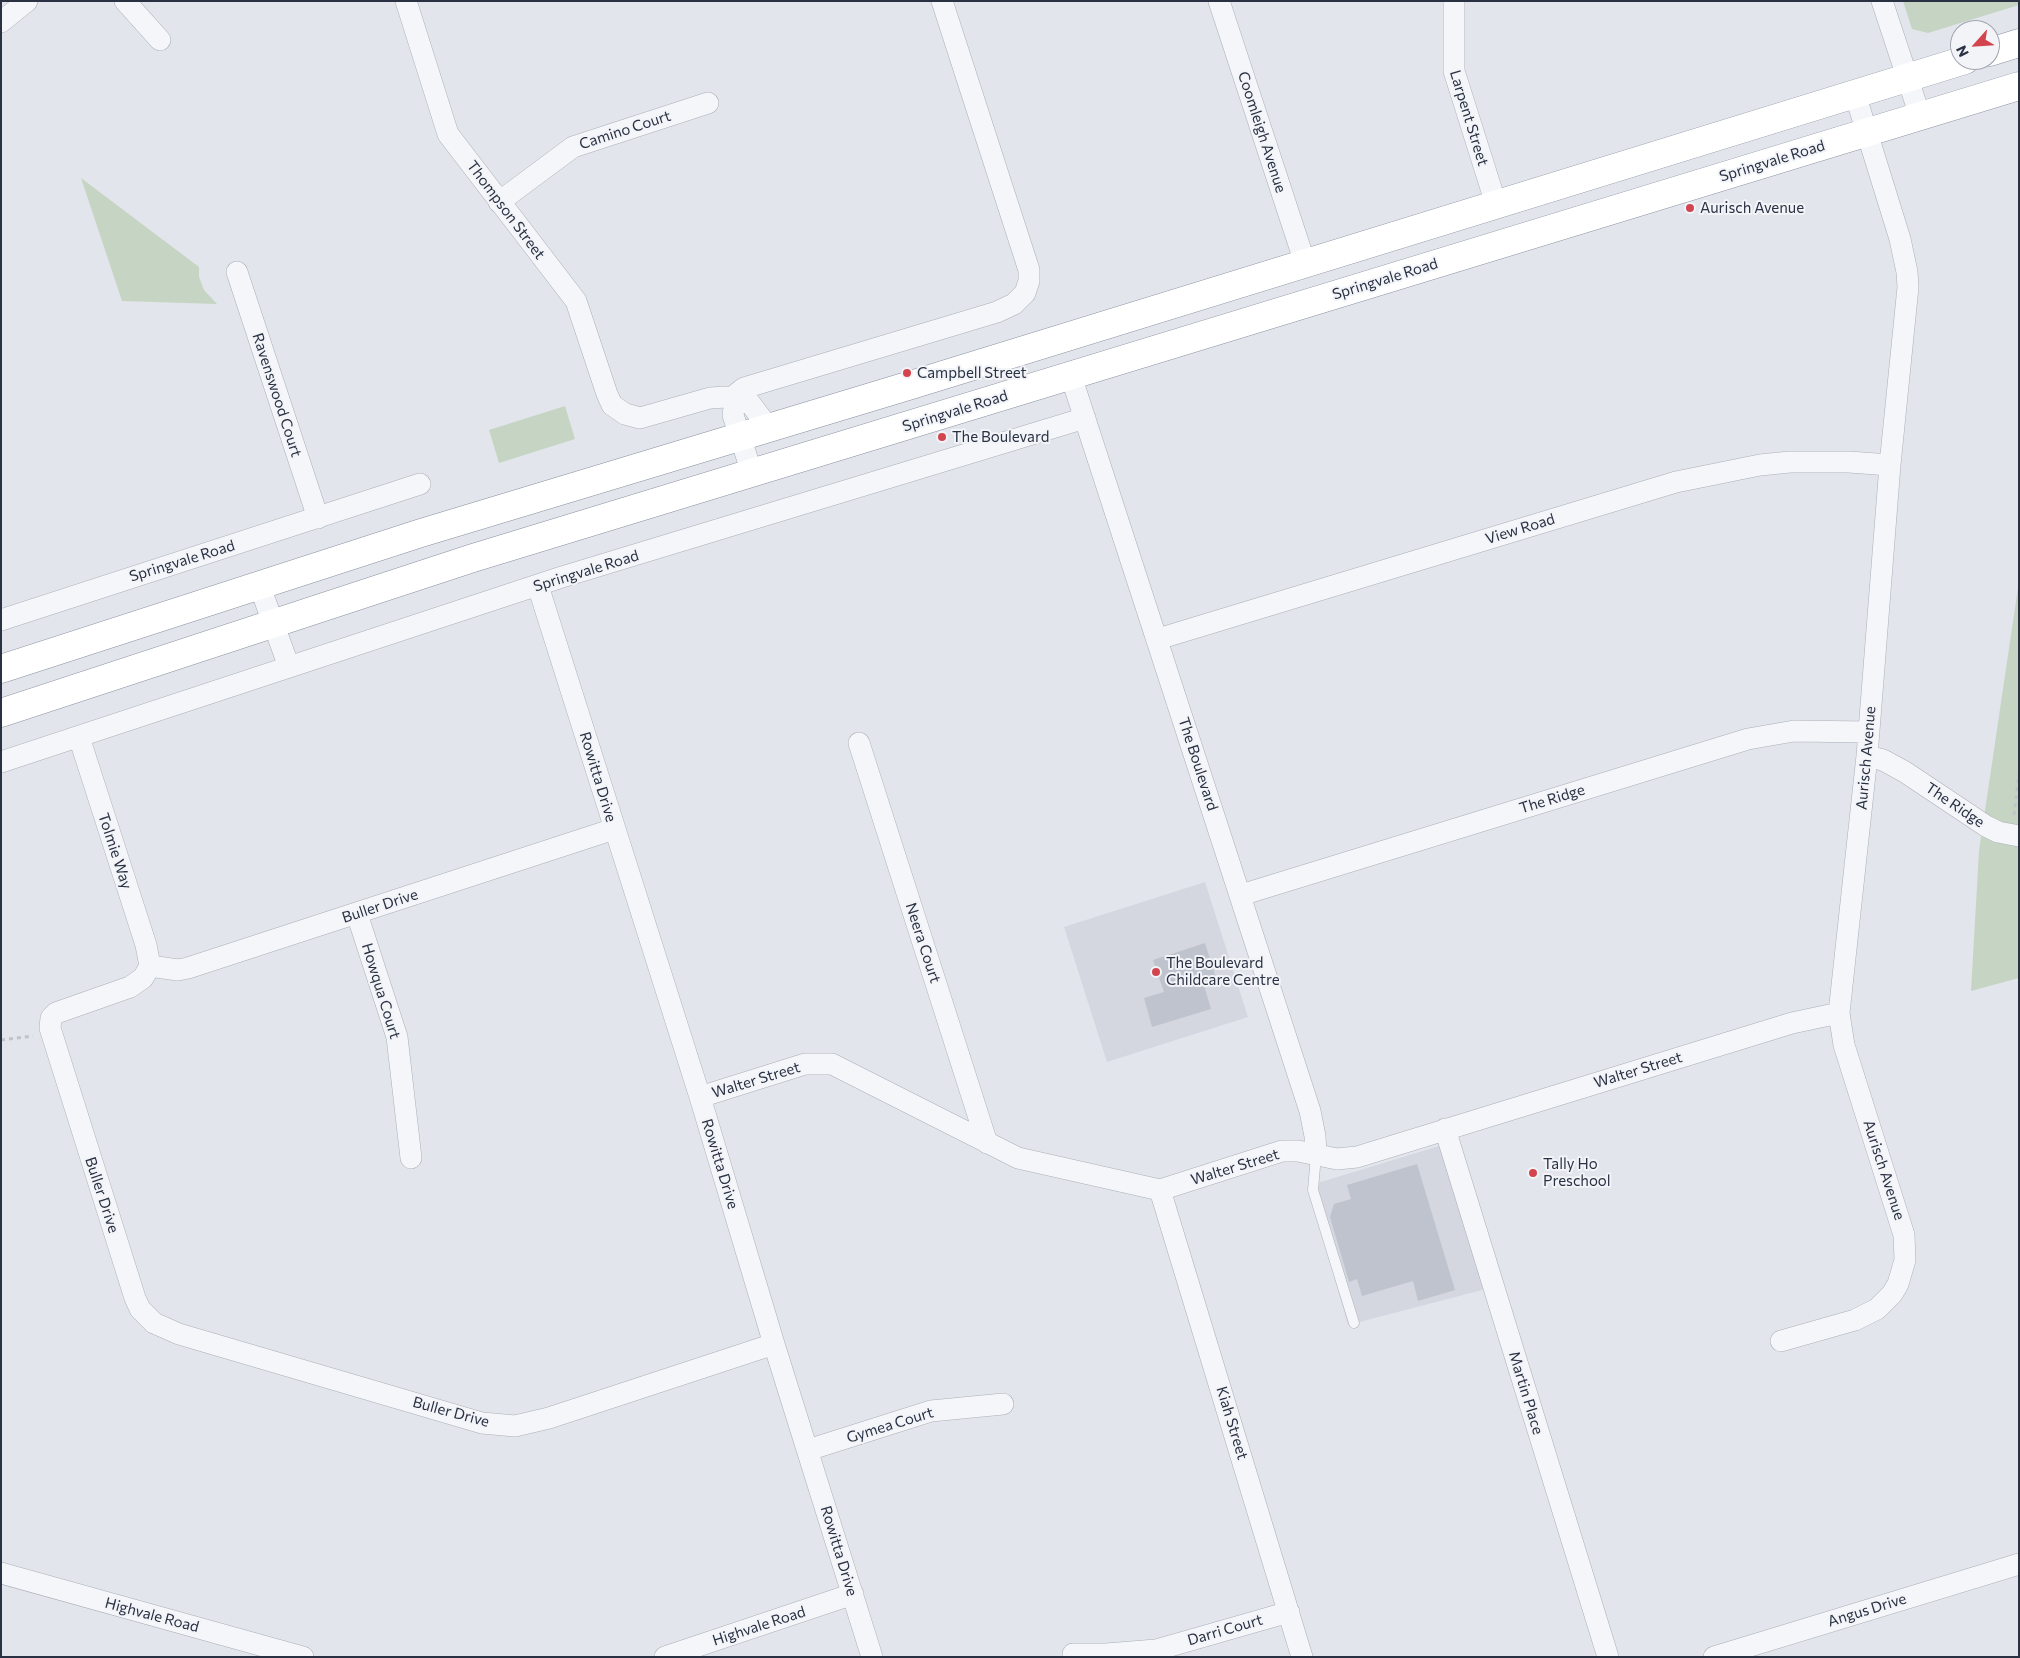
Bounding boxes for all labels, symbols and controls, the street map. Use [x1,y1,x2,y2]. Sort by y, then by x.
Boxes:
north arrow [1950,20,2000,70]
text: N [1952,43,1972,60]
street label: Larpent Street [1446,68,1492,168]
street label: Coomleigh Avenue [1234,69,1290,195]
street label: Camino Court [577,107,673,153]
street label: Springvale Road [1717,136,1827,186]
street label: Thompson Street [463,157,549,263]
place label: Aurisch Avenue [1700,199,1804,217]
marker: Aurisch Avenue [1684,202,1696,214]
street label: Springvale Road [1330,254,1440,304]
street label: Ravenswood Court [248,331,306,459]
place label: Campbell Street [917,364,1027,382]
marker: Campbell Street [901,367,913,379]
street label: Springvale Road [900,386,1010,436]
place label: The Boulevard [952,428,1049,446]
marker: The Boulevard [936,431,948,443]
street label: View Road [1483,510,1557,548]
street label: Springvale Road [127,536,237,586]
street label: Springvale Road [531,546,641,596]
street label: Aurisch Avenue [1852,705,1880,811]
street label: The Boulevard [1174,715,1222,813]
street label: Rowitta Drive [576,730,620,824]
street label: The Ridge [1922,779,1988,831]
street label: The Ridge [1517,781,1587,817]
street label: Tolmie Way [94,811,136,891]
street label: Buller Drive [340,885,420,927]
street label: Neera Court [902,901,944,985]
street label: Howqua Court [358,941,404,1041]
place label: The Boulevard Childcare Centre [1166,954,1280,989]
marker: The Boulevard Childcare Centre [1150,966,1162,978]
street label: Walter Street [1592,1048,1684,1092]
street label: Walter Street [710,1058,802,1102]
street label: Rowitta Drive [698,1117,742,1211]
street label: Aurisch Avenue [1859,1118,1909,1222]
street label: Walter Street [1189,1145,1281,1189]
street label: Buller Drive [81,1155,123,1235]
place label: Tally Ho Preschool [1543,1155,1611,1190]
marker: Tally Ho Preschool [1527,1167,1539,1179]
street label: Martin Place [1505,1349,1547,1437]
street label: Kiah Street [1212,1384,1252,1462]
street label: Buller Drive [411,1393,491,1431]
street label: Gymea Court [844,1403,936,1447]
street label: Rowitta Drive [817,1504,861,1598]
street label: Angus Drive [1825,1589,1909,1631]
street label: Highvale Road [103,1594,201,1636]
street label: Highvale Road [710,1603,808,1649]
street label: Darri Court [1185,1611,1265,1649]

